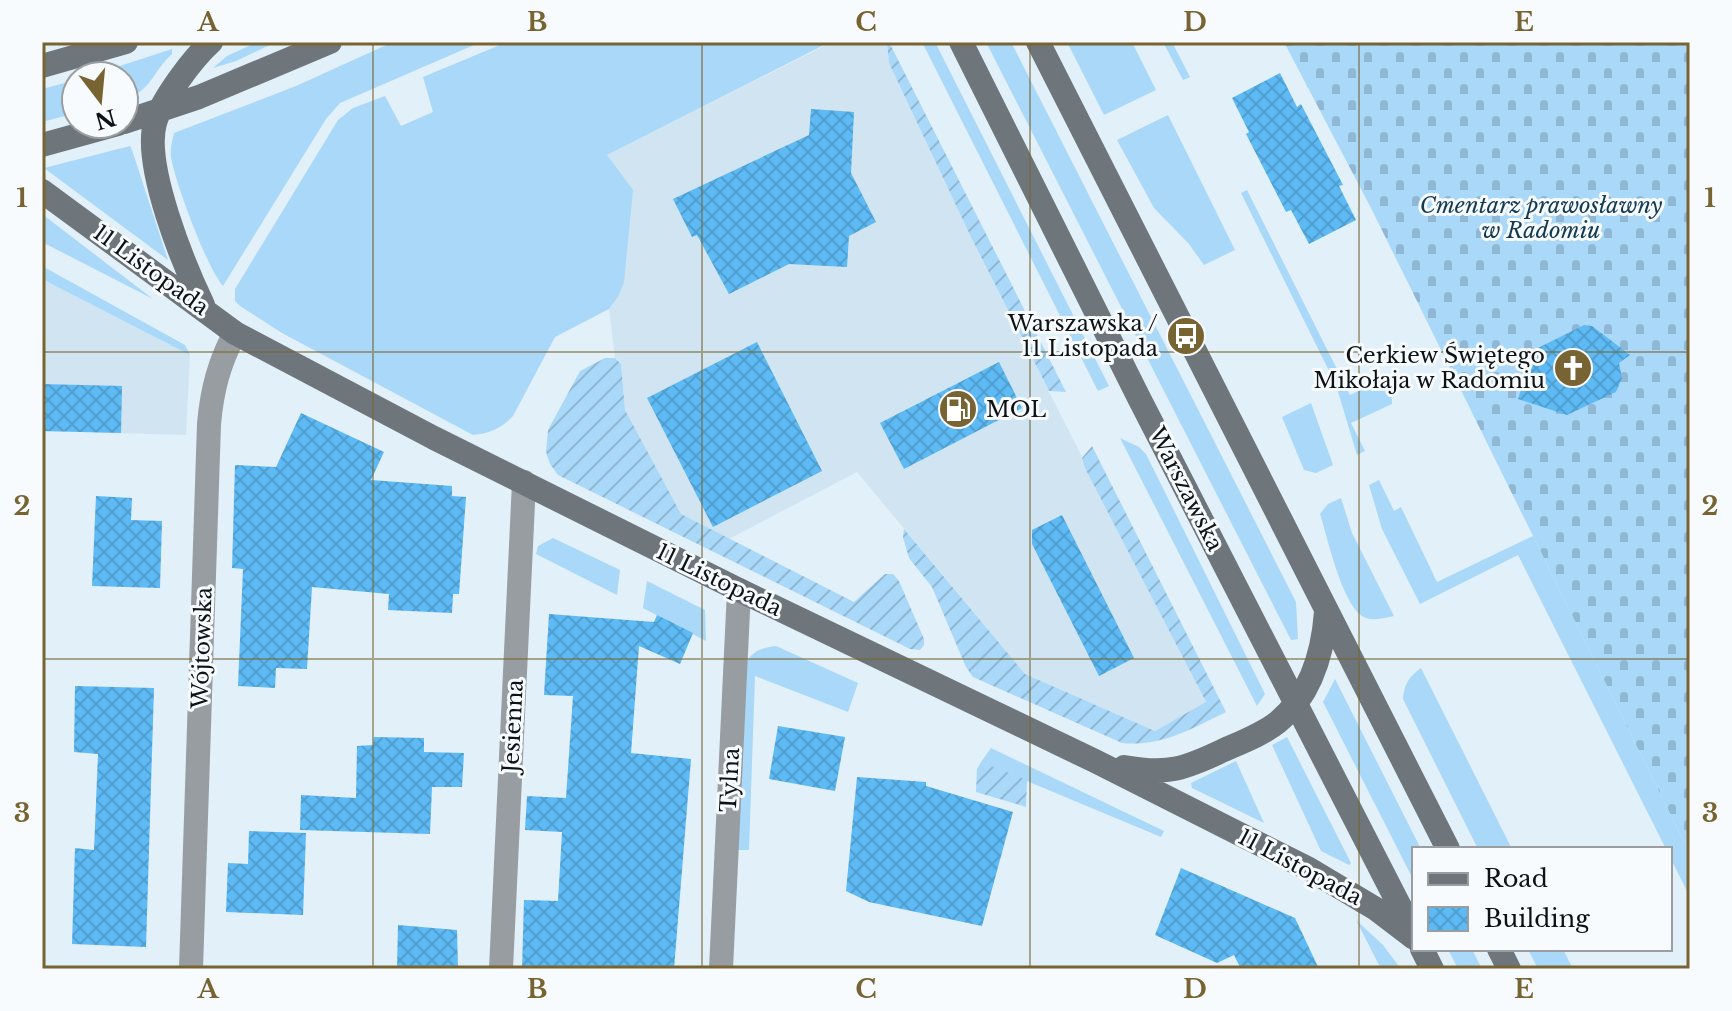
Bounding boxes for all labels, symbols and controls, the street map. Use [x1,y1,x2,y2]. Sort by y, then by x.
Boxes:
text: A [196,6,219,38]
text: B [527,6,547,38]
text: C [855,6,877,38]
text: D [1183,6,1207,38]
text: E [1514,6,1534,38]
north arrow [60,60,140,140]
text: N [91,103,119,135]
text: 1 [16,182,28,214]
text: 1 [1704,182,1716,214]
park label: Cmentarz prawosławny w Radomiu [1420,192,1663,244]
street label: 11 Listopada [88,219,215,321]
place label: Warszawska / 11 Listopada [1007,310,1159,362]
bus stop icon: Warszawska / 11 Listopada [1165,315,1207,357]
place label: Cerkiew Świętego Mikołaja w Radomiu [1314,341,1545,394]
church icon: Cerkiew Świętego Mikołaja w Radomiu [1552,347,1594,389]
fuel station icon: MOL [937,388,979,430]
place label: MOL [986,396,1046,423]
street label: Warszawska [1143,422,1229,556]
text: 2 [14,490,30,522]
text: 2 [1702,490,1718,522]
street label: 11 Listopada [652,538,787,622]
street label: Wójtowska [186,586,218,710]
street label: Jesienna [497,678,529,776]
street label: Tylna [715,746,745,813]
text: 3 [14,797,30,829]
text: 3 [1702,797,1718,829]
street label: 11 Listopada [1233,823,1367,911]
legend [1412,847,1672,951]
text: Road [1484,864,1548,893]
text: Building [1484,904,1590,933]
text: A [196,973,219,1005]
text: B [527,973,547,1005]
text: C [855,973,877,1005]
text: D [1183,973,1207,1005]
text: E [1514,973,1534,1005]

